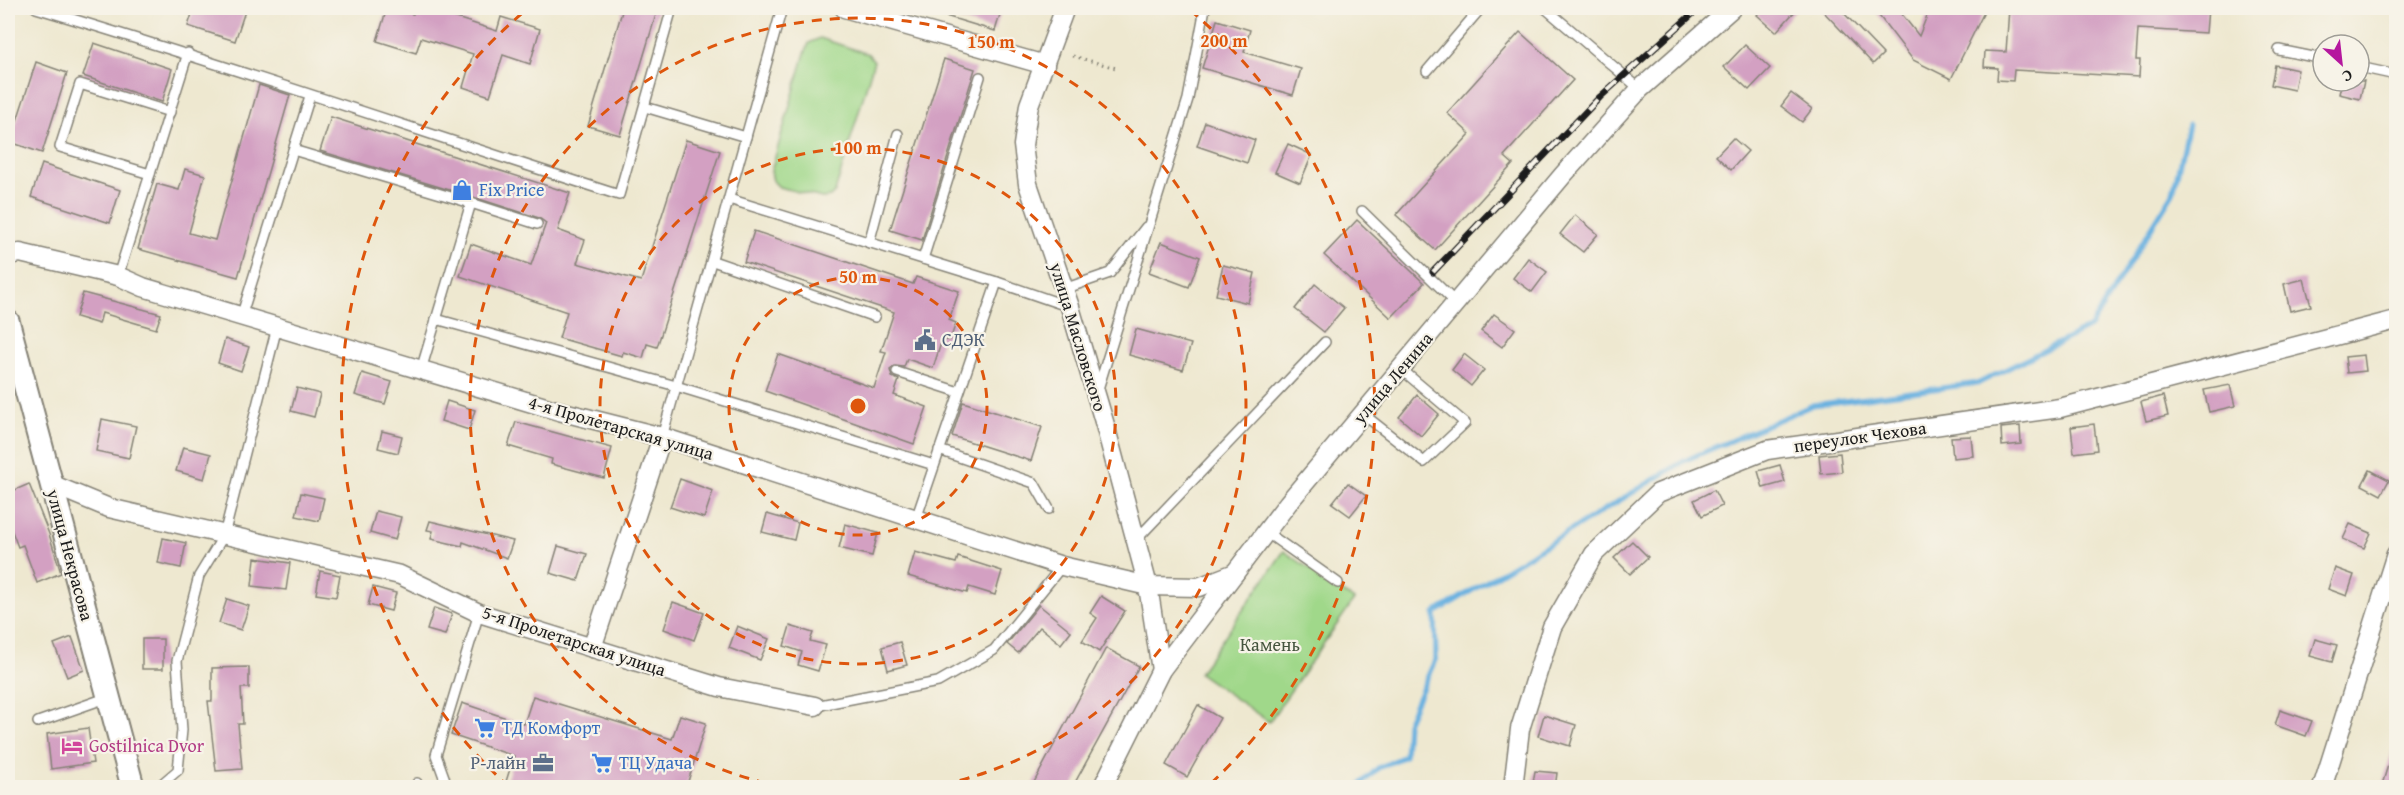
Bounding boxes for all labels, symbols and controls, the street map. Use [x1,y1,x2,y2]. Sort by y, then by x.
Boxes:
text: 200 m [1200,27,1248,54]
text: 150 m [967,28,1015,55]
north arrow [2311,33,2371,93]
text: С [2338,64,2357,89]
text: 100 m [834,134,882,161]
place label: Fix Price [479,176,545,203]
shop icon: Fix Price [450,178,474,202]
street label: улица Масловского [1043,258,1114,415]
text: 50 m [839,263,878,290]
place label: СДЭК [942,326,985,353]
street label: улица Ленина [1345,326,1439,430]
public building icon: СДЭК [913,328,937,352]
street label: 4-я Пролетарская улица [525,388,717,467]
centre of rings [848,396,868,416]
street label: переулок Чехова [1792,414,1928,459]
street label: улица Некрасова [40,485,101,624]
street label: 5-я Пролетарская улица [479,598,670,683]
park label: Камень [1240,631,1300,658]
place label: ТД Комфорт [502,714,601,741]
supermarket icon: ТД Комфорт [473,716,497,740]
place label: Gostilnica Dvor [89,732,205,759]
hotel icon: Gostilnica Dvor [60,734,84,758]
place label: Р-лайн [471,749,526,776]
place label: ТЦ Удача [619,749,693,776]
office icon: Р-лайн [531,751,555,775]
supermarket icon: ТЦ Удача [590,751,614,775]

